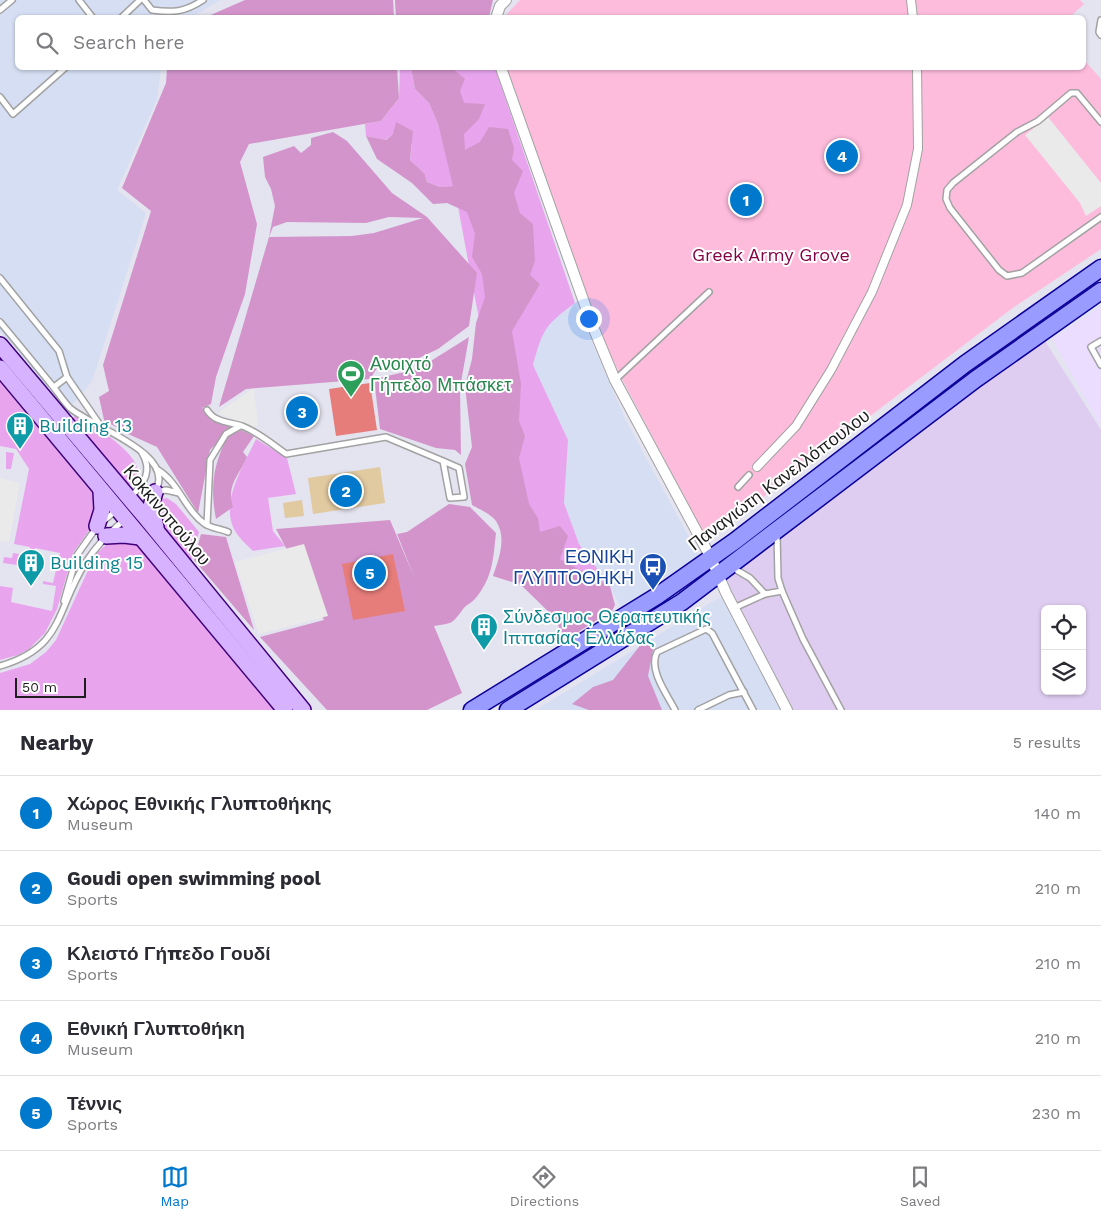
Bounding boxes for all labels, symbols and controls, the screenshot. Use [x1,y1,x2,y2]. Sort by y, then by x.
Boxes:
search box [15,15,1086,70]
icon: search [33,29,61,57]
text: Search here [73,31,184,54]
pin: 4 [826,137,858,175]
pin: 1 [730,181,762,219]
park label: Greek Army Grove [692,244,850,265]
your location [576,306,602,332]
place label: Ανοιχτό Γήπεδο Μπάσκετ [370,353,511,395]
sports icon: Ανοιχτό Γήπεδο Μπάσκετ [336,359,366,398]
pin: 3 [286,393,318,431]
street label: Παναγιώτη Κανελλόπουλου [684,405,873,555]
building icon: Building 13 [5,411,35,450]
place label: Building 13 [39,415,132,436]
street label: Κοκκινοπούλου [119,460,215,569]
pin: 2 [330,472,362,510]
place label: ΕΘΝΙΚΗ ΓΛΥΠΤΟΘΗΚΗ [513,546,634,588]
building icon: Building 15 [16,548,46,587]
place label: Building 15 [50,552,143,573]
bus stop icon: ΕΘΝΙΚΗ ΓΛΥΠΤΟΘΗΚΗ [638,552,668,591]
pin: 5 [354,554,386,592]
map controls [1041,605,1086,695]
button: locate [1041,605,1086,650]
place label: Σύνδεσμος Θεραπευτικής Ιππασίας Ελλάδας [503,606,711,648]
building icon: Σύνδεσμος Θεραπευτικής Ιππασίας Ελλάδας [469,612,499,651]
button: layers [1041,650,1086,695]
scale bar [15,675,86,698]
text: 50 m [22,679,57,695]
text: Nearby [20,730,93,755]
text: 5 results [1013,733,1081,752]
text: Χώρος Εθνικής Γλυπτοθήκης [67,792,332,815]
text: 1 [33,804,39,823]
text: 140 m [1034,804,1081,823]
text: Museum [67,815,133,834]
text: Goudi open swimming pool [67,867,321,890]
text: 2 [31,879,41,898]
text: 210 m [1035,879,1081,898]
text: Sports [67,890,118,909]
text: Κλειστό Γήπεδο Γουδί [67,942,271,965]
text: 3 [31,954,41,973]
text: 210 m [1035,954,1081,973]
text: Sports [67,965,118,984]
text: Εθνική Γλυπτοθήκη [67,1017,245,1040]
text: 4 [31,1029,41,1048]
text: 210 m [1035,1029,1081,1048]
text: Museum [67,1040,133,1059]
text: Τέννις [67,1092,122,1115]
text: 5 [31,1104,41,1123]
text: 230 m [1032,1104,1081,1123]
text: Sports [67,1115,118,1134]
tab: Map [160,1163,189,1209]
tab: Directions [510,1163,579,1209]
tab: Saved [900,1163,941,1209]

